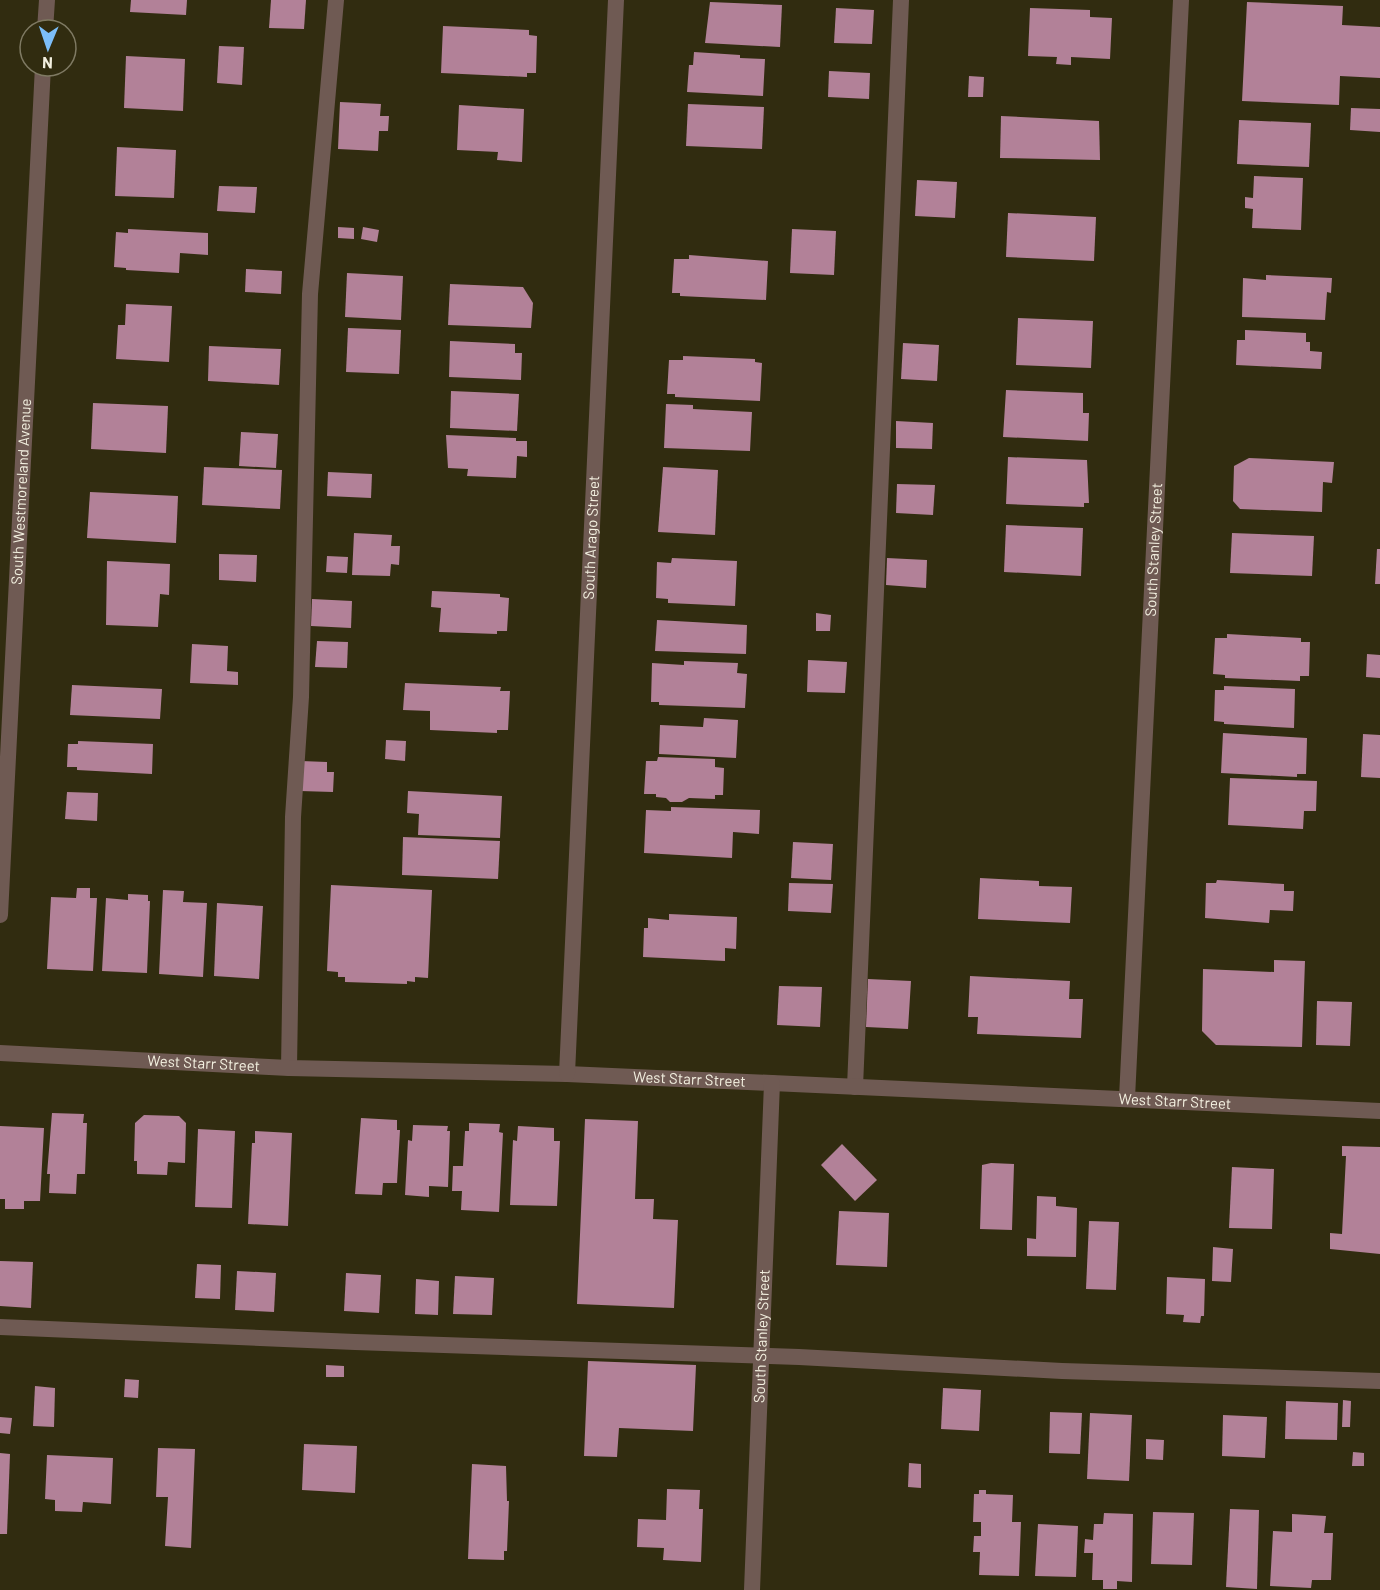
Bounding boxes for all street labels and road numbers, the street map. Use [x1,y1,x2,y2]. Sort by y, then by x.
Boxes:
street label: South Westmoreland Avenue [7,398,34,585]
street label: South Arago Street [579,475,602,600]
street label: South Stanley Street [1141,482,1165,617]
street label: West Starr Street [147,1051,261,1074]
street label: West Starr Street [633,1067,746,1090]
street label: West Starr Street [1118,1089,1232,1112]
street label: South Stanley Street [749,1269,773,1403]

